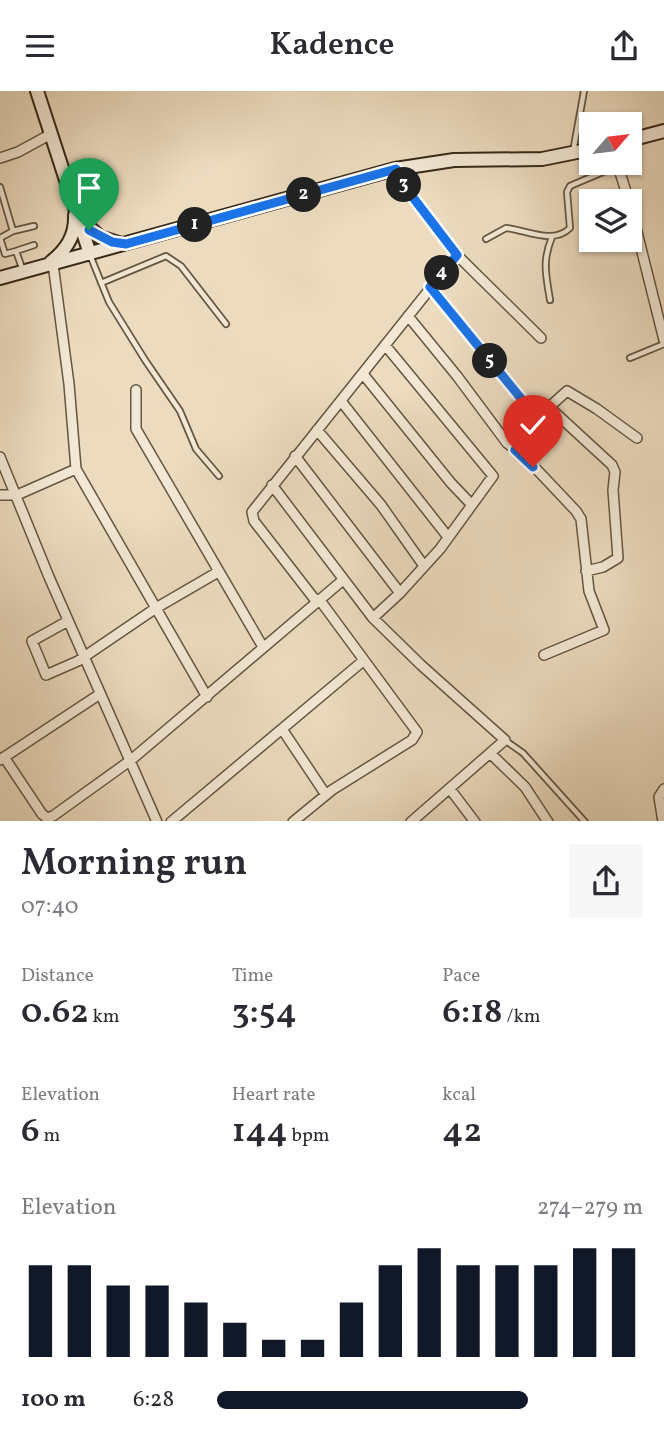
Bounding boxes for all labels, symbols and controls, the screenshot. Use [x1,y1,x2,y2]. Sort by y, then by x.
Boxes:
text: Kadence [270,24,394,68]
icon: menu [21,27,59,65]
icon: share [605,27,643,65]
north arrow [579,112,642,175]
map controls [579,112,642,252]
pin [59,158,119,230]
pin: 3 [386,167,422,203]
icon: arrive [70,169,108,207]
text: 3 [399,171,408,197]
pin: 2 [286,177,322,213]
text: 2 [299,181,308,207]
button: layers [579,189,642,252]
pin: 1 [178,207,212,243]
text: 1 [191,211,198,237]
pin: 4 [424,255,460,291]
text: 4 [436,259,447,285]
pin: 5 [472,343,508,379]
text: 5 [485,347,494,373]
pin [503,395,563,467]
icon: check [514,406,552,444]
text: Morning run [21,838,247,891]
button: share [569,844,643,918]
text: 07:40 [21,891,79,923]
text: Distance [21,963,94,989]
text: Time [232,963,273,989]
text: Pace [442,963,480,989]
text: 0.62 [21,989,89,1037]
text: 3:54 [232,989,297,1037]
text: 6:18 [442,989,503,1037]
text: km [89,1004,120,1030]
text: /km [503,1004,541,1030]
text: Elevation [21,1082,100,1108]
text: Heart rate [232,1082,316,1108]
text: kcal [442,1082,476,1108]
text: 6 [21,1108,40,1156]
text: 144 [232,1108,288,1156]
text: 42 [442,1108,482,1156]
text: m [40,1123,60,1149]
text: bpm [288,1123,330,1149]
text: Elevation [21,1192,117,1224]
text: 274–279 m [537,1192,643,1224]
text: 100 m [21,1384,86,1416]
text: 6:28 [133,1384,174,1416]

